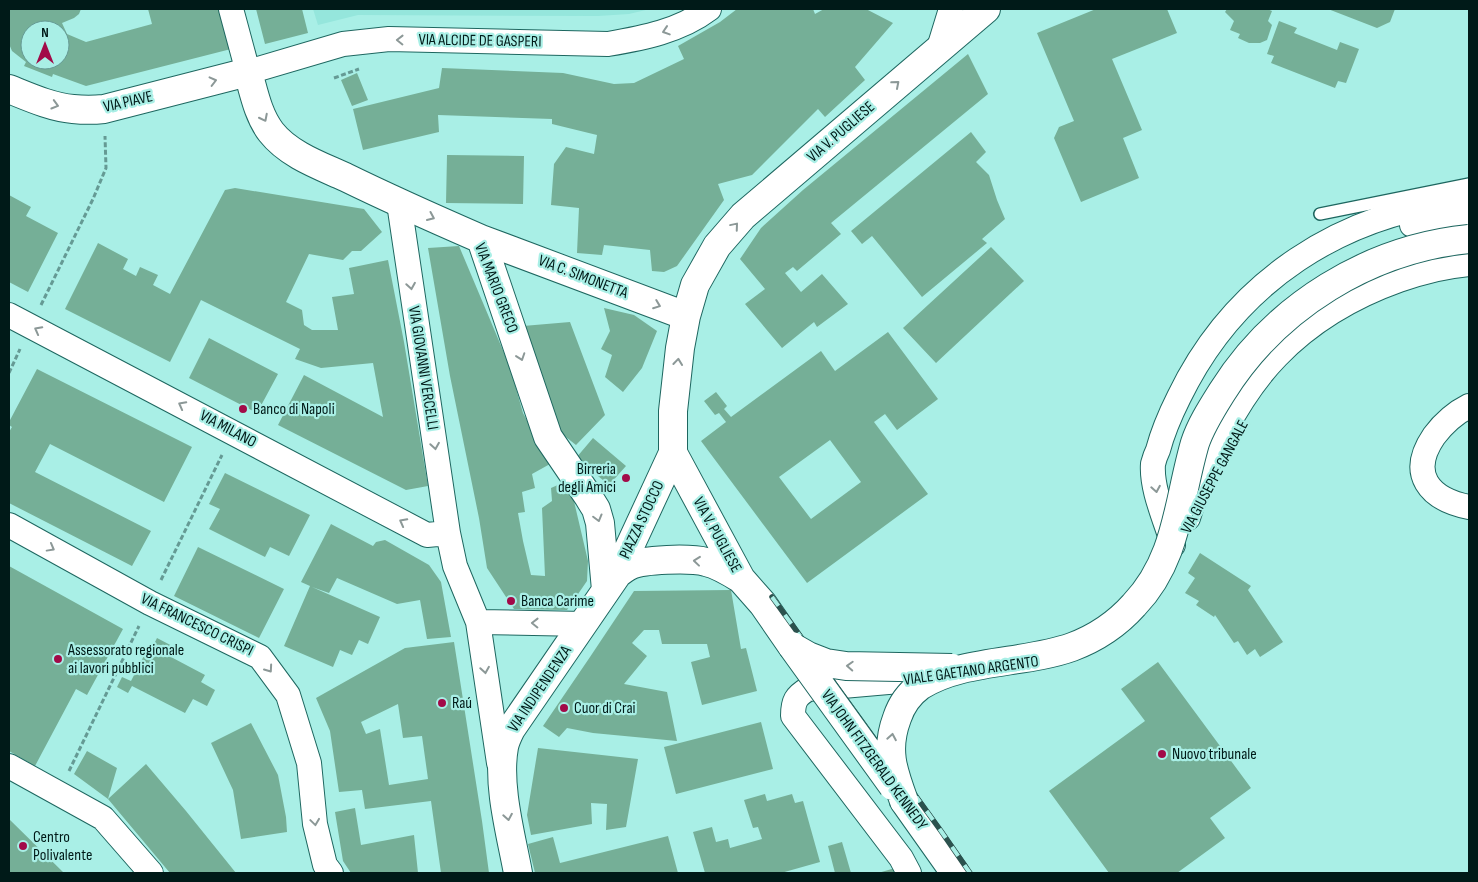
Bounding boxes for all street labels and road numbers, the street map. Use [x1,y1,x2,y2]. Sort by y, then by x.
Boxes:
street label: VIA ALCIDE DE GASPERI [418,30,542,52]
street label: VIA PIAVE [102,87,154,117]
street label: VIA V. PUGLIESE [803,98,879,166]
street label: VIA MARIO GRECO [470,240,522,336]
street label: VIA C. SIMONETTA [535,251,631,303]
street label: VIA GIOVANNI VERCELLI [404,305,442,431]
street label: VIA MILANO [196,406,260,452]
street label: VIA GIUSEPPE GANGALE [1177,417,1253,537]
street label: PIAZZA STOCCO [616,478,668,562]
street label: VIA V. PUGLIESE [689,494,745,576]
street label: VIA FRANCESCO CRISPI [138,590,256,660]
street label: VIA INDIPENDENZA [504,642,576,736]
street label: VIALE GAETANO ARGENTO [902,652,1040,690]
street label: VIA JOHN FITZGERALD KENNEDY [817,686,931,834]

